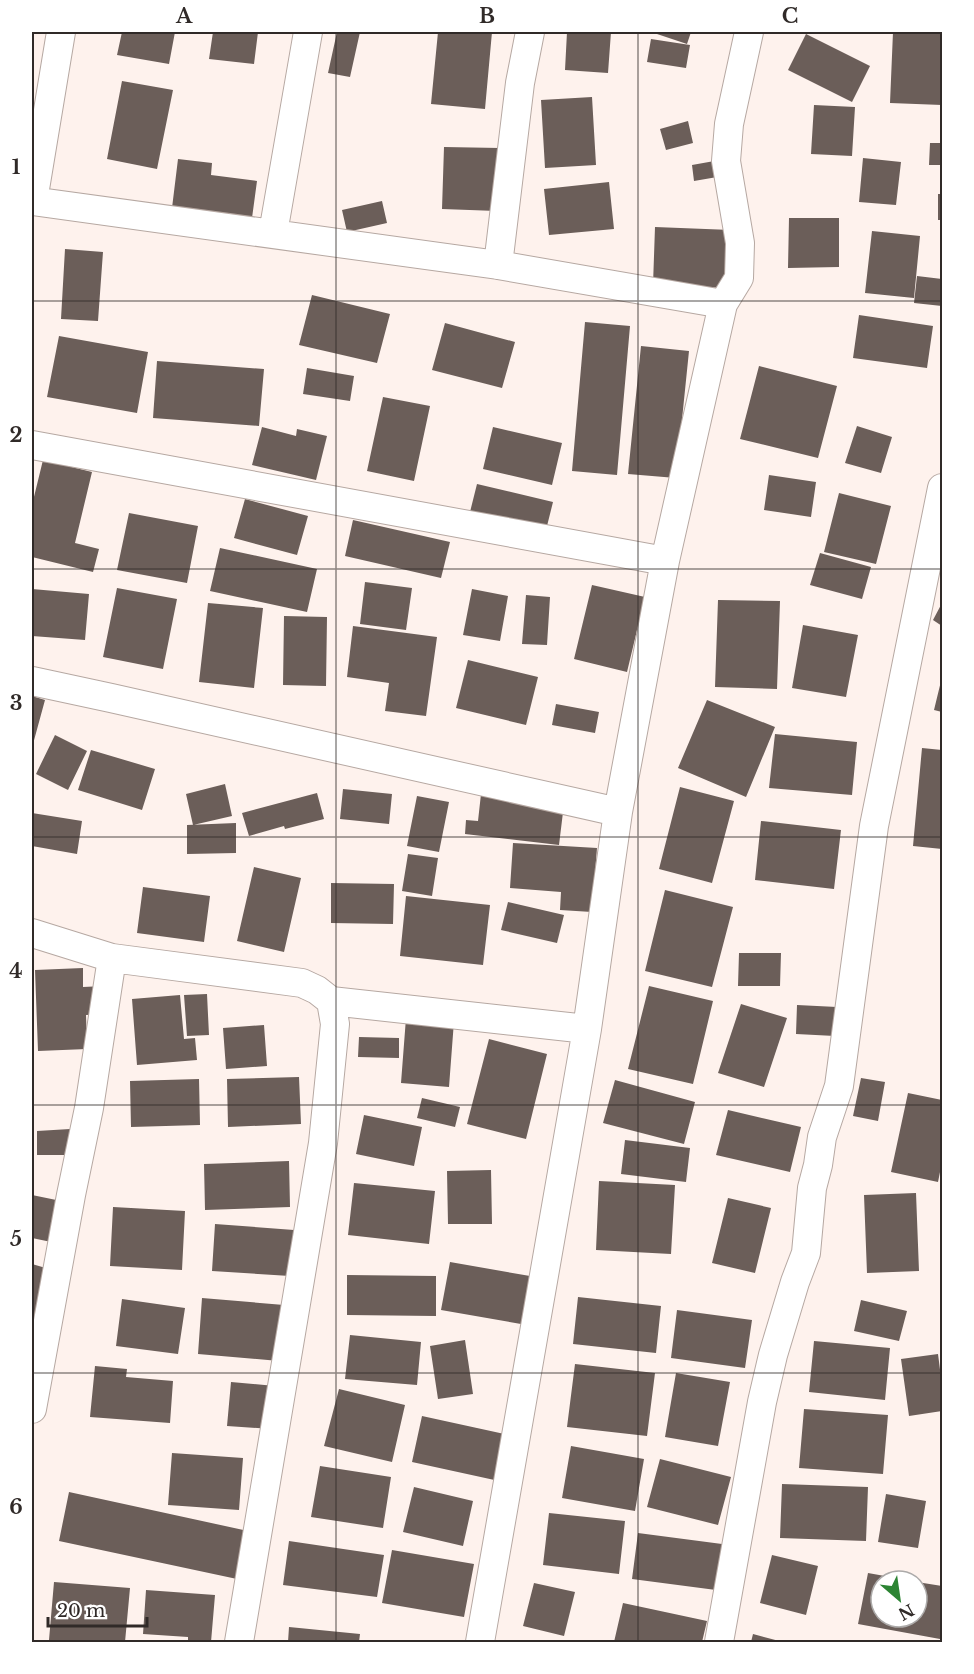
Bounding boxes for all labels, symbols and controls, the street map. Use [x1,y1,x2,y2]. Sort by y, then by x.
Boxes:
text: A [175,4,193,28]
text: B [479,4,495,28]
text: C [782,4,798,28]
text: 1 [12,155,21,179]
text: 2 [9,423,23,447]
text: 3 [10,691,22,715]
text: 4 [9,959,23,983]
text: 5 [10,1227,22,1251]
text: 6 [9,1495,23,1519]
north arrow [869,1569,929,1629]
scale bar [48,1590,147,1628]
text: 20 m [57,1600,105,1622]
text: N [895,1600,918,1625]

